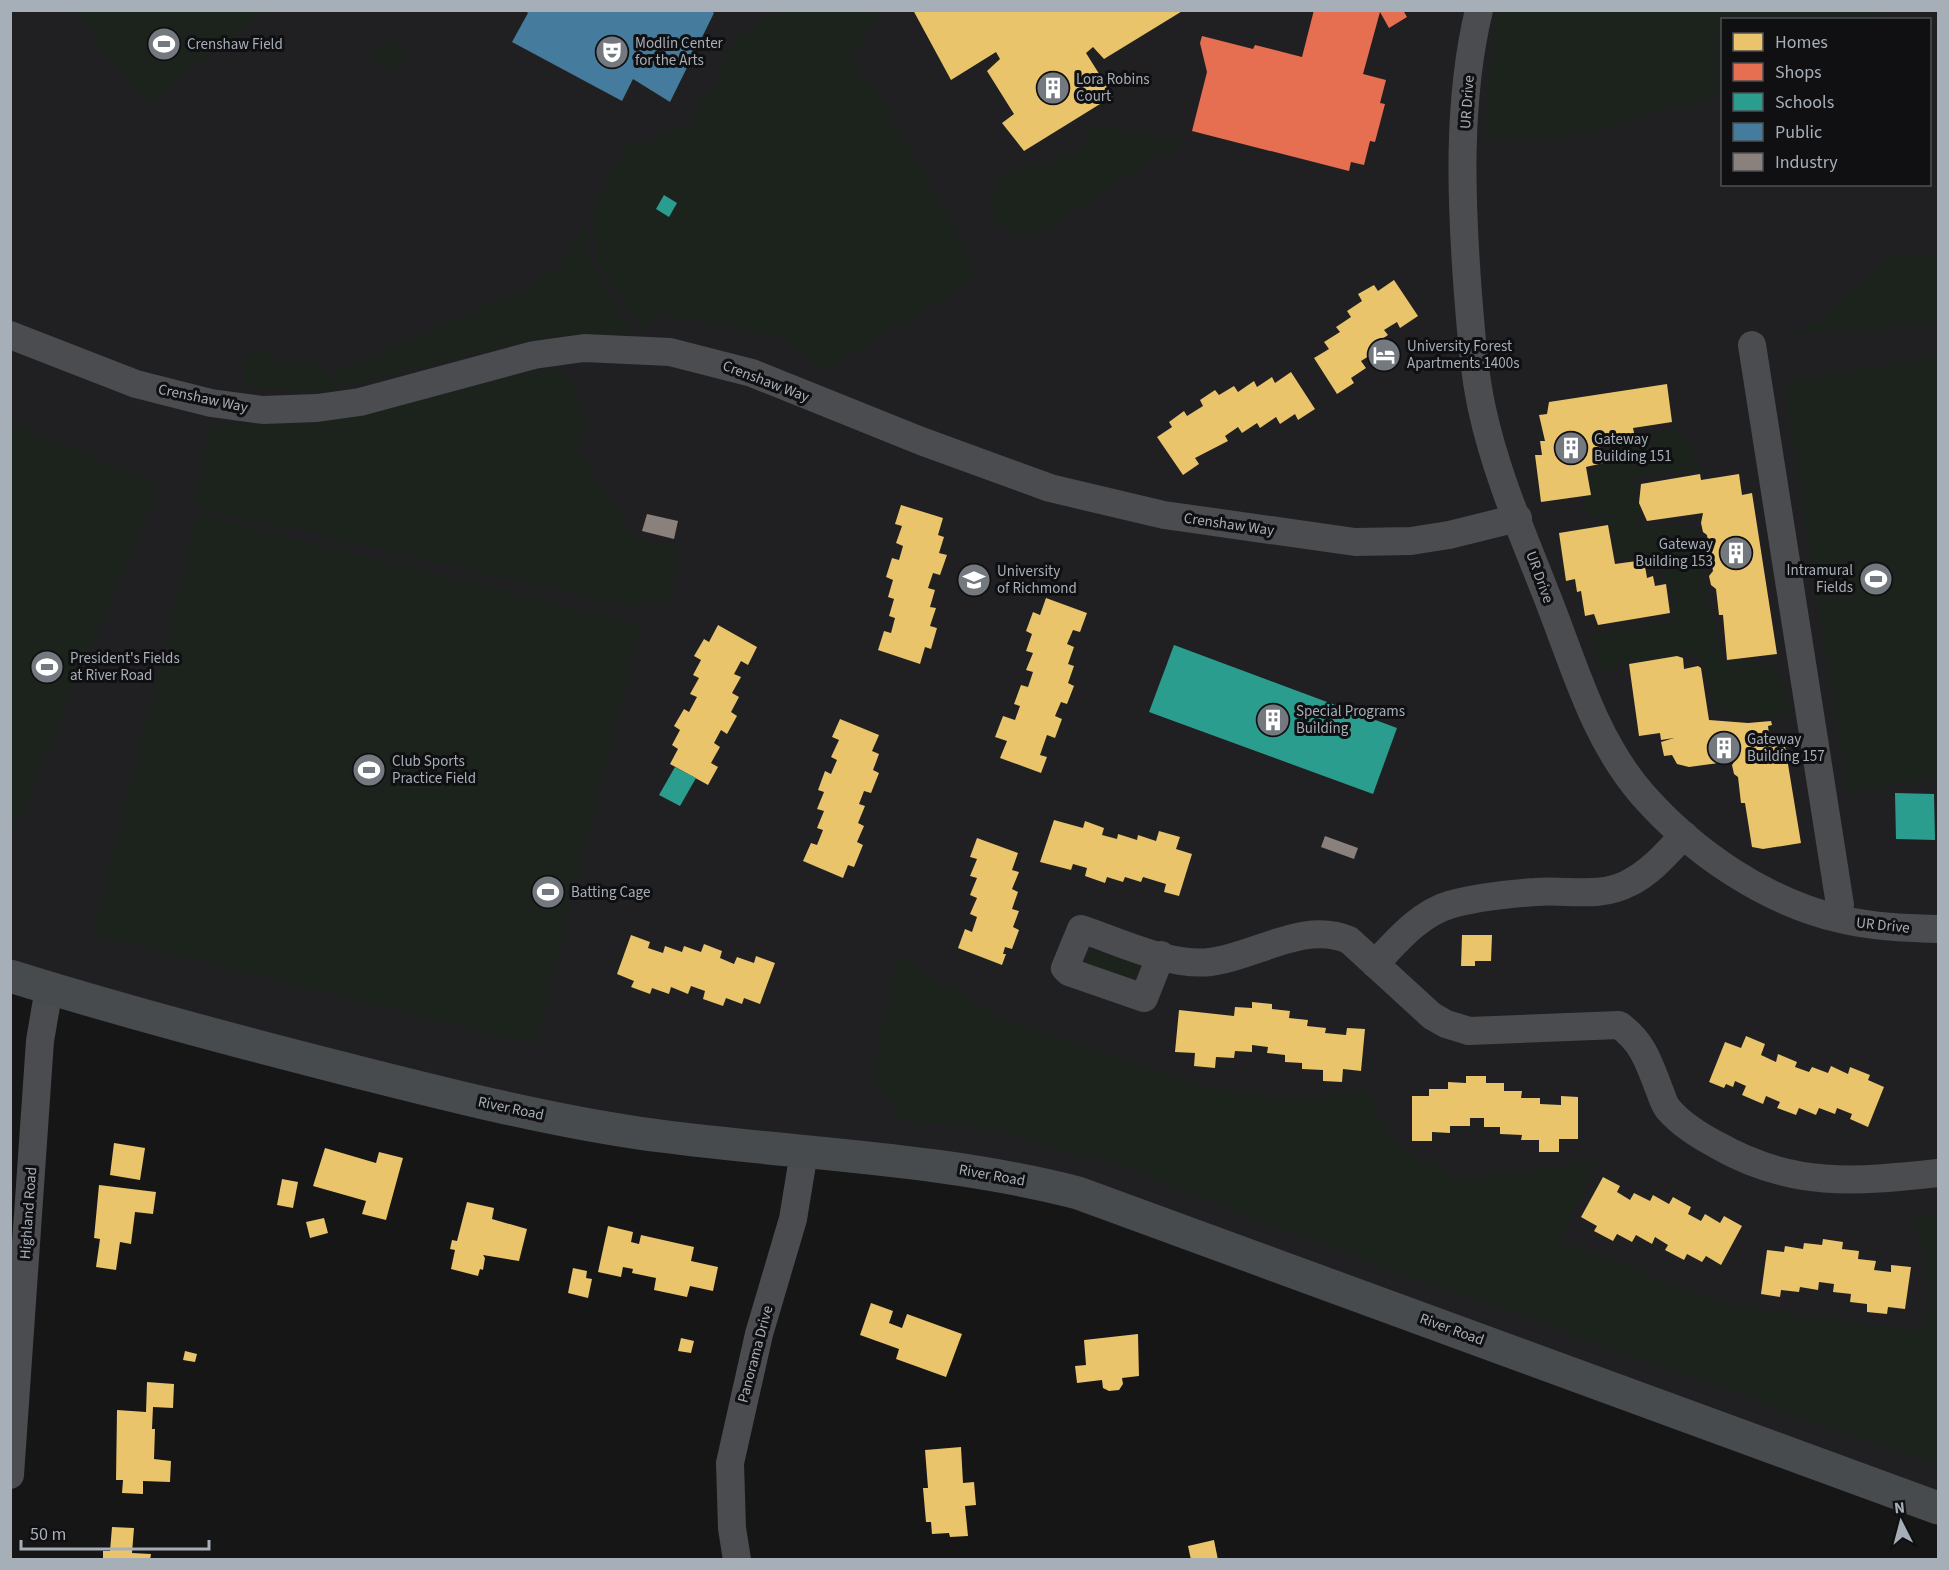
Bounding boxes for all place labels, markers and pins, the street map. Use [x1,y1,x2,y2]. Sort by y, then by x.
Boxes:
sports icon: Crenshaw Field [146,26,182,62]
place label: Modlin Center for the Arts [635,33,724,71]
place label: Crenshaw Field [187,34,283,55]
theatre icon: Modlin Center for the Arts [594,34,630,70]
place label: Lora Robins Court [1076,69,1150,107]
building icon: Lora Robins Court [1035,70,1071,106]
place label: University Forest Apartments 1400s [1407,336,1520,374]
hotel icon: University Forest Apartments 1400s [1366,337,1402,373]
place label: Gateway Building 151 [1594,429,1672,467]
building icon: Gateway Building 151 [1553,430,1589,466]
place label: Gateway Building 153 [1635,534,1713,572]
building icon: Gateway Building 153 [1718,535,1754,571]
place label: Intramural Fields [1787,560,1853,598]
place label: University of Richmond [997,561,1077,599]
sports icon: Intramural Fields [1858,561,1894,597]
school or university icon: University of Richmond [956,562,992,598]
place label: President's Fields at River Road [70,648,180,686]
sports icon: President's Fields at River Road [29,649,65,685]
place label: Special Programs Building [1296,701,1405,739]
building icon: Special Programs Building [1255,702,1291,738]
place label: Gateway Building 157 [1747,729,1825,767]
building icon: Gateway Building 157 [1706,730,1742,766]
place label: Club Sports Practice Field [392,751,476,789]
sports icon: Club Sports Practice Field [351,752,387,788]
sports icon: Batting Cage [530,874,566,910]
place label: Batting Cage [571,882,650,903]

